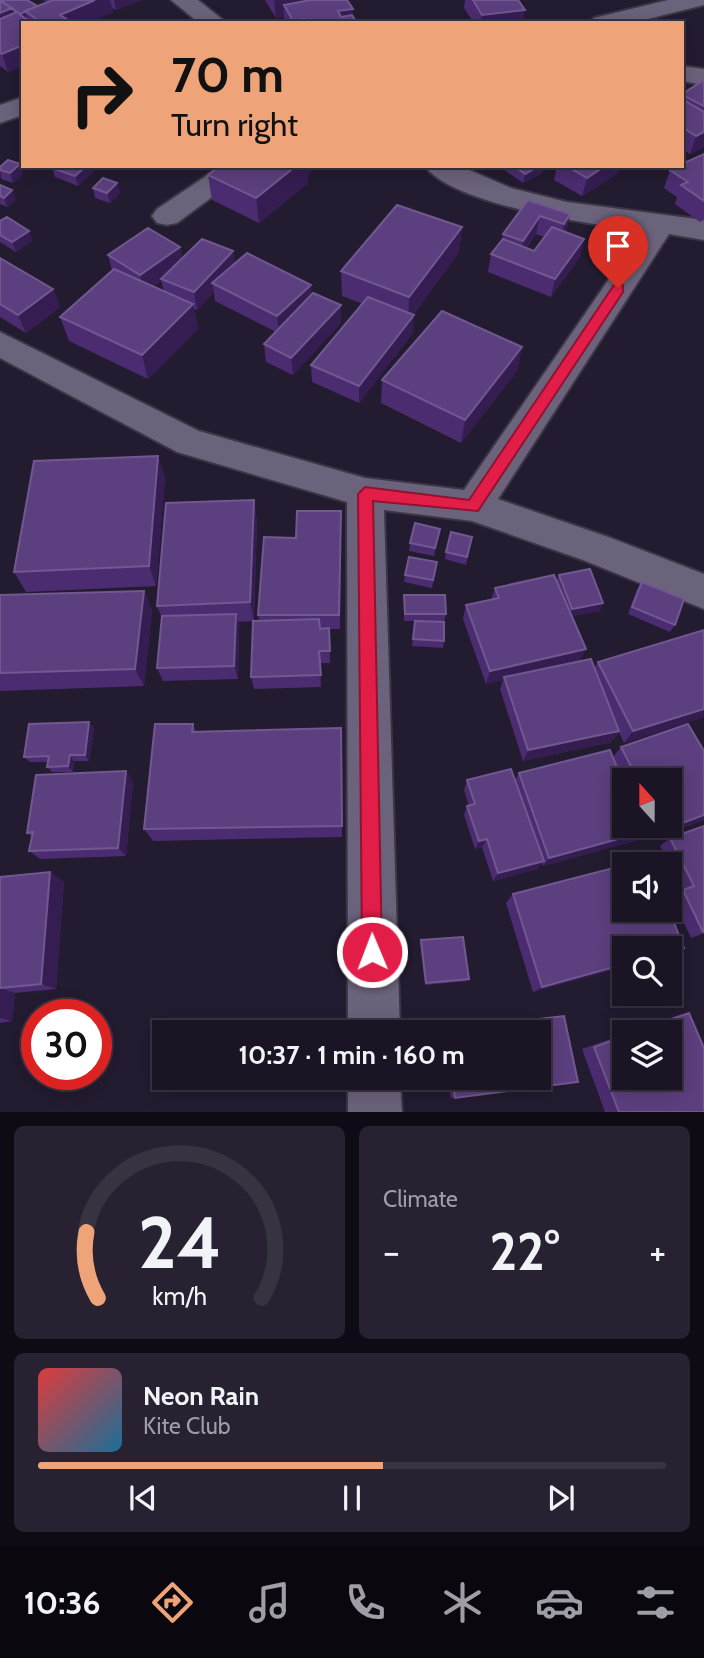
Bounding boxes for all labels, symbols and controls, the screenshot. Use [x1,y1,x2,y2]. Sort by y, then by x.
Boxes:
text: 70 m [171,45,284,104]
icon: right [56,49,147,140]
text: Turn right [171,105,298,144]
pin [588,216,648,288]
icon: arrive [599,227,637,265]
north arrow [612,768,682,838]
map controls [612,768,682,1090]
button: sound [612,852,682,922]
position arrow [335,915,409,989]
button: search [612,936,682,1006]
speed limit sign: 30 [21,999,112,1090]
button: layers [612,1020,682,1090]
text: 10:37 · 1 min · 160 m [238,1039,465,1071]
text: Climate [383,1185,458,1213]
text: 24 [138,1199,221,1287]
text: 22° [489,1220,560,1283]
text: − [383,1228,400,1275]
text: + [649,1228,666,1275]
text: km/h [152,1281,207,1311]
text: Neon Rain [143,1380,259,1412]
text: Kite Club [143,1412,230,1440]
icon: previous [124,1479,162,1517]
icon: pause [333,1479,371,1517]
icon: next [542,1479,580,1517]
icon: directions [148,1578,197,1627]
icon: music [245,1578,294,1627]
icon: phone [341,1578,390,1627]
icon: climate [438,1578,487,1627]
icon: car [535,1578,584,1627]
icon: filters [631,1578,680,1627]
text: 10:36 [24,1583,101,1622]

